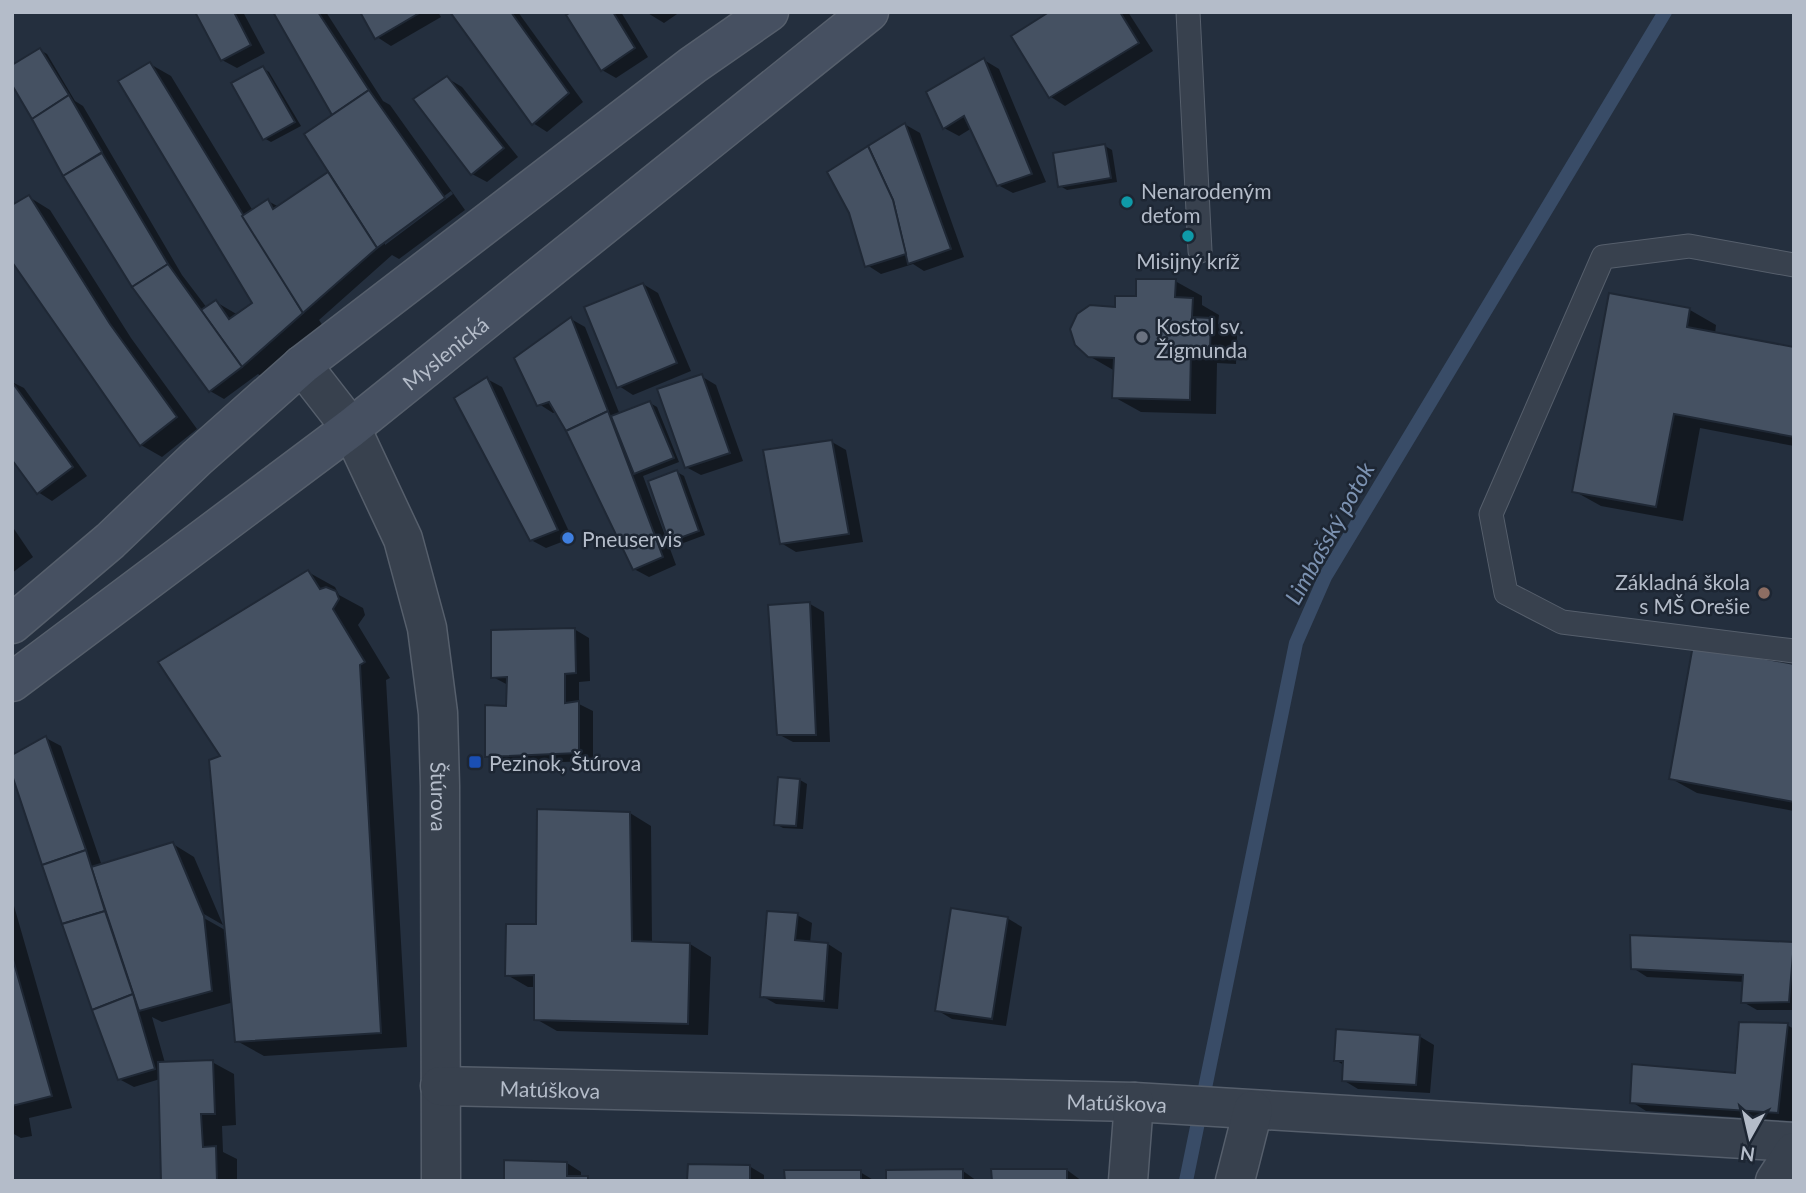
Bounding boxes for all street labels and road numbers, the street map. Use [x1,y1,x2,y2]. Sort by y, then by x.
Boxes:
street label: Myslenická [397,311,493,395]
street label: Štúrova [427,761,453,832]
street label: Matúškova [499,1075,601,1102]
street label: Matúškova [1066,1088,1168,1116]

